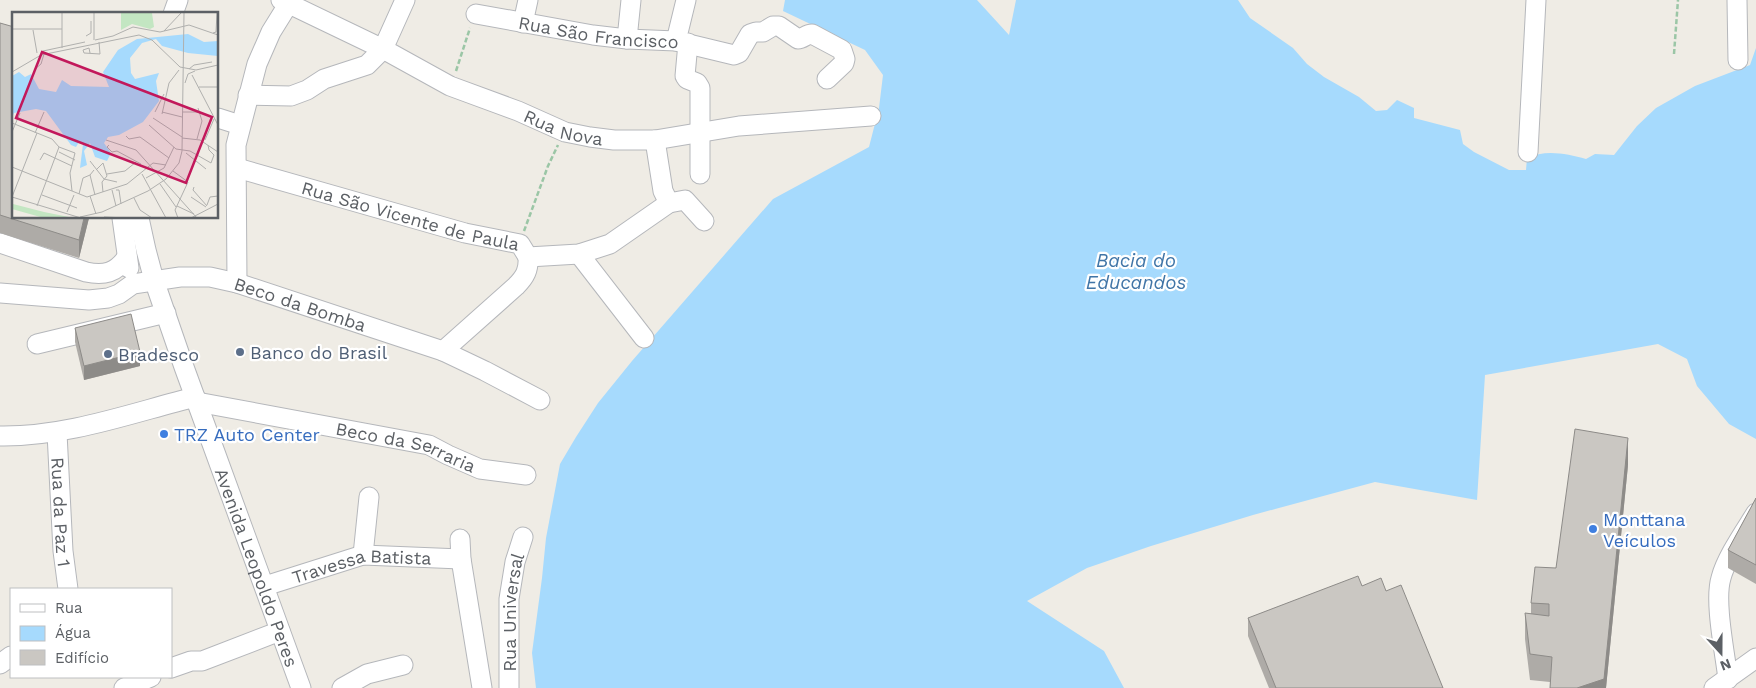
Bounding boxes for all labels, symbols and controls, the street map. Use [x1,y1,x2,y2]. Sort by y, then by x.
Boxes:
street label: Rua São Francisco [517,11,679,52]
inset map [12,12,219,219]
street label: Rua Nova [521,105,604,149]
street label: Rua São Vicente de Paula [299,176,521,254]
water label: Bacia do Educandos [1086,249,1186,294]
street label: Beco da Bomba [232,272,369,335]
place label: Banco do Brasil [250,342,388,363]
place label: Bradesco [118,344,199,365]
marker: Banco do Brasil [234,346,246,358]
marker: Bradesco [102,348,114,360]
street label: Beco da Serraria [334,417,479,476]
place label: TRZ Auto Center [174,424,320,445]
marker: TRZ Auto Center [158,428,170,440]
street label: Rua da Paz 1 [48,457,75,568]
street label: Avenida Leopoldo Peres [211,465,303,670]
place label: Monttana Veículos [1603,509,1686,551]
marker: Monttana Veículos [1587,523,1599,535]
street label: Travessa Batista [289,545,432,587]
street label: Rua Universal [499,550,528,672]
legend [10,588,172,678]
text: Rua [55,599,83,617]
text: Água [55,624,91,642]
north arrow [1696,628,1746,678]
text: Edifício [55,649,109,667]
text: N [1718,656,1733,674]

